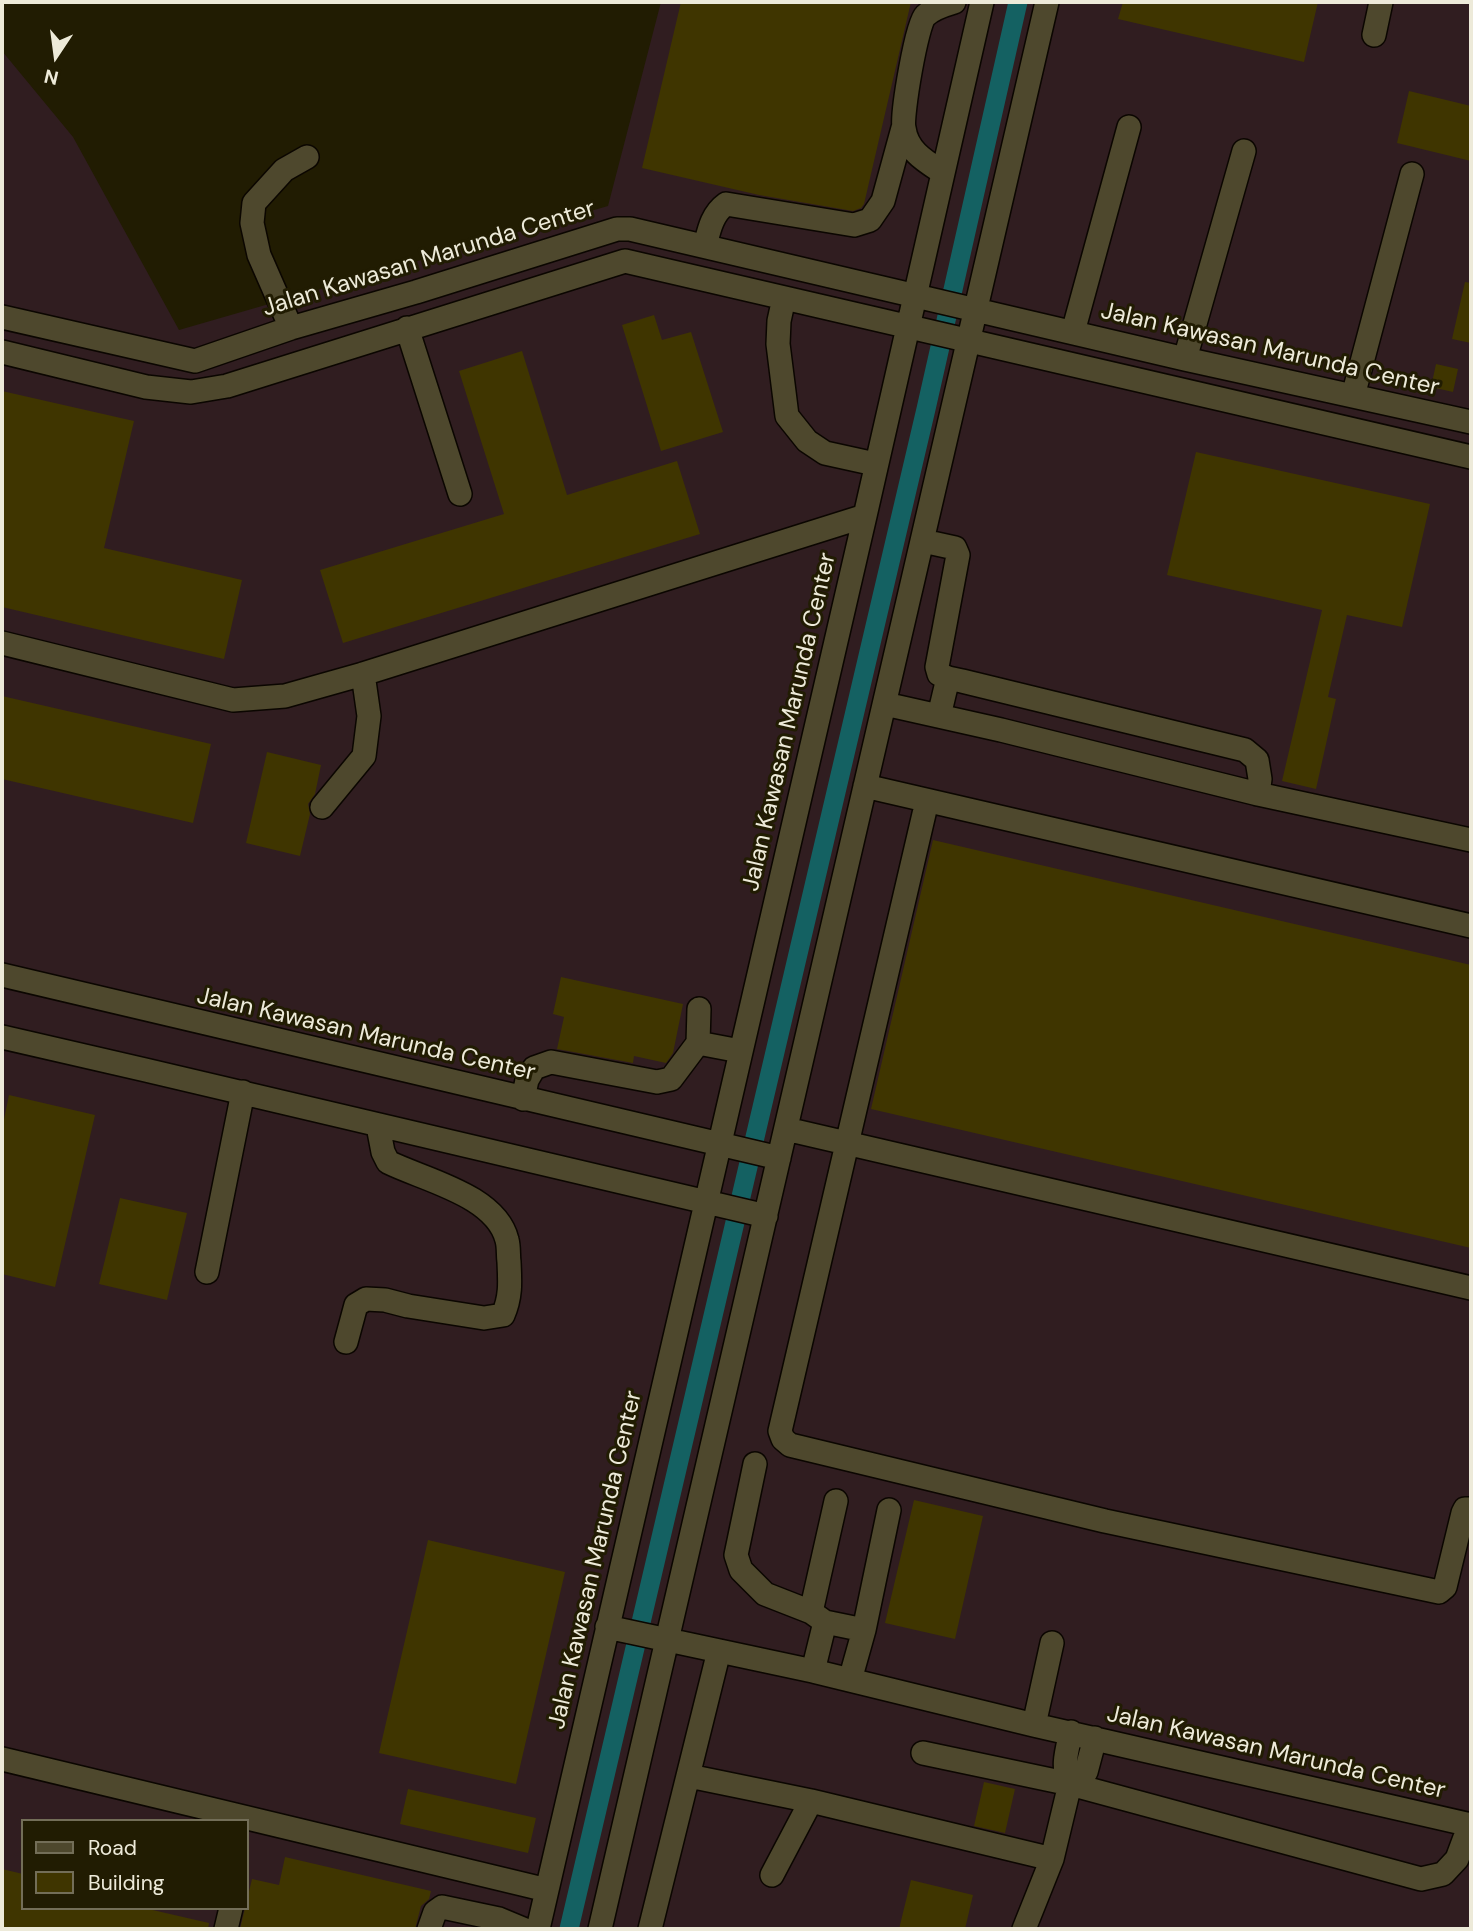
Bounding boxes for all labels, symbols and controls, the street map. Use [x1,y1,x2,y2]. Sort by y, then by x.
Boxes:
north arrow [21,21,91,91]
text: N [42,63,61,91]
street label: Jalan Kawasan Marunda Center [259,195,599,323]
street label: Jalan Kawasan Marunda Center [1098,297,1442,403]
street label: Jalan Kawasan Marunda Center [737,550,843,894]
street label: Jalan Kawasan Marunda Center [194,982,538,1088]
street label: Jalan Kawasan Marunda Center [543,1388,649,1732]
street label: Jalan Kawasan Marunda Center [1104,1700,1448,1806]
legend [21,1819,248,1910]
text: Road [88,1834,137,1862]
text: Building [88,1869,164,1897]

